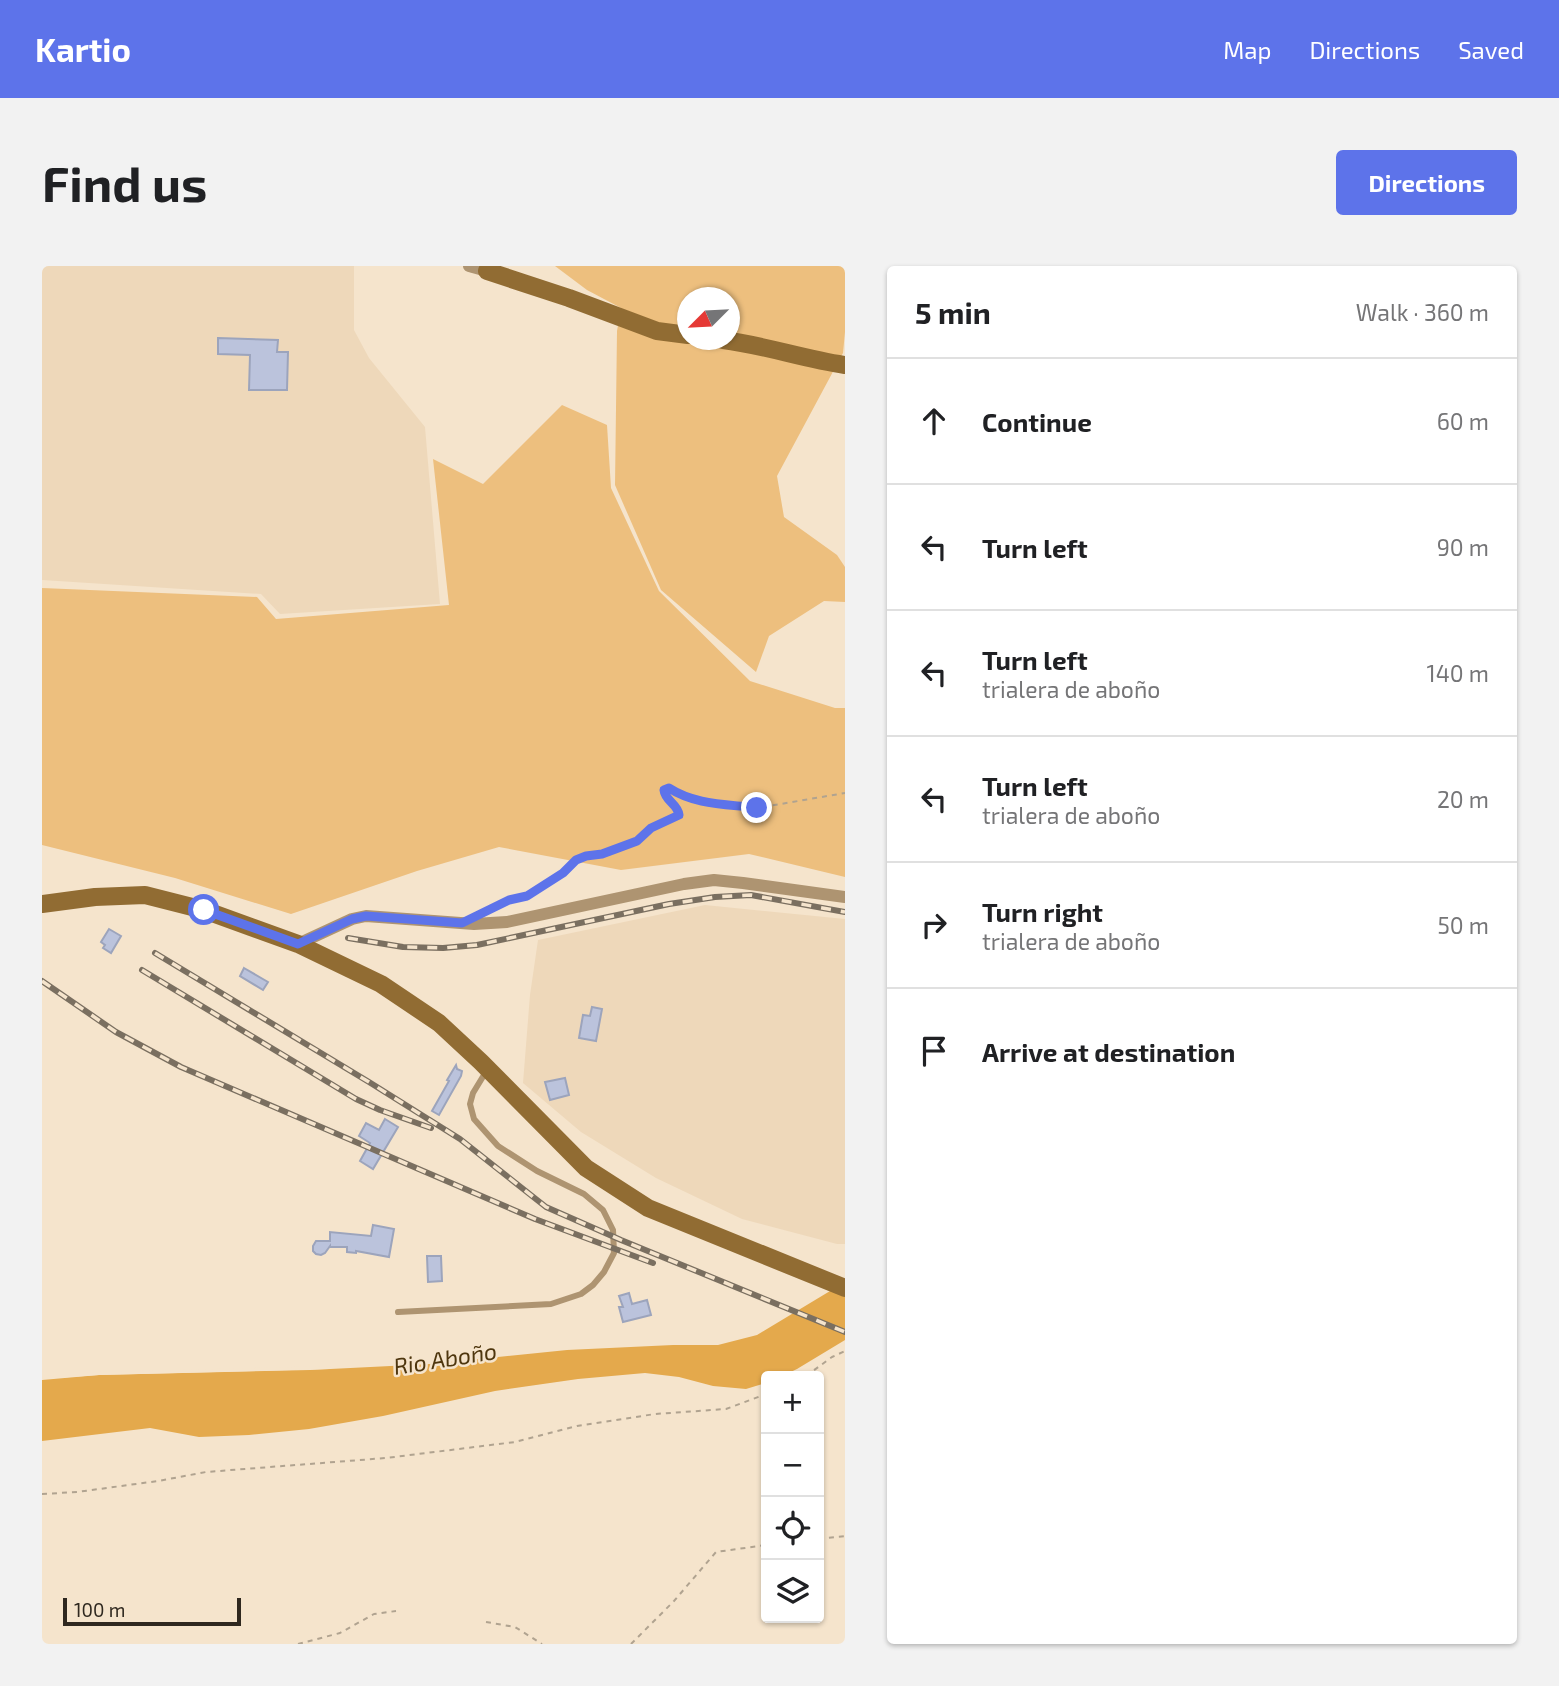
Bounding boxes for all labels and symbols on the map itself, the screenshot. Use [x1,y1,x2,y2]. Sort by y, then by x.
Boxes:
north arrow [677,287,740,350]
route end [741,792,772,823]
route start [188,894,219,925]
water label: Rio Aboño [391,1336,499,1380]
scale bar [63,1595,242,1627]

